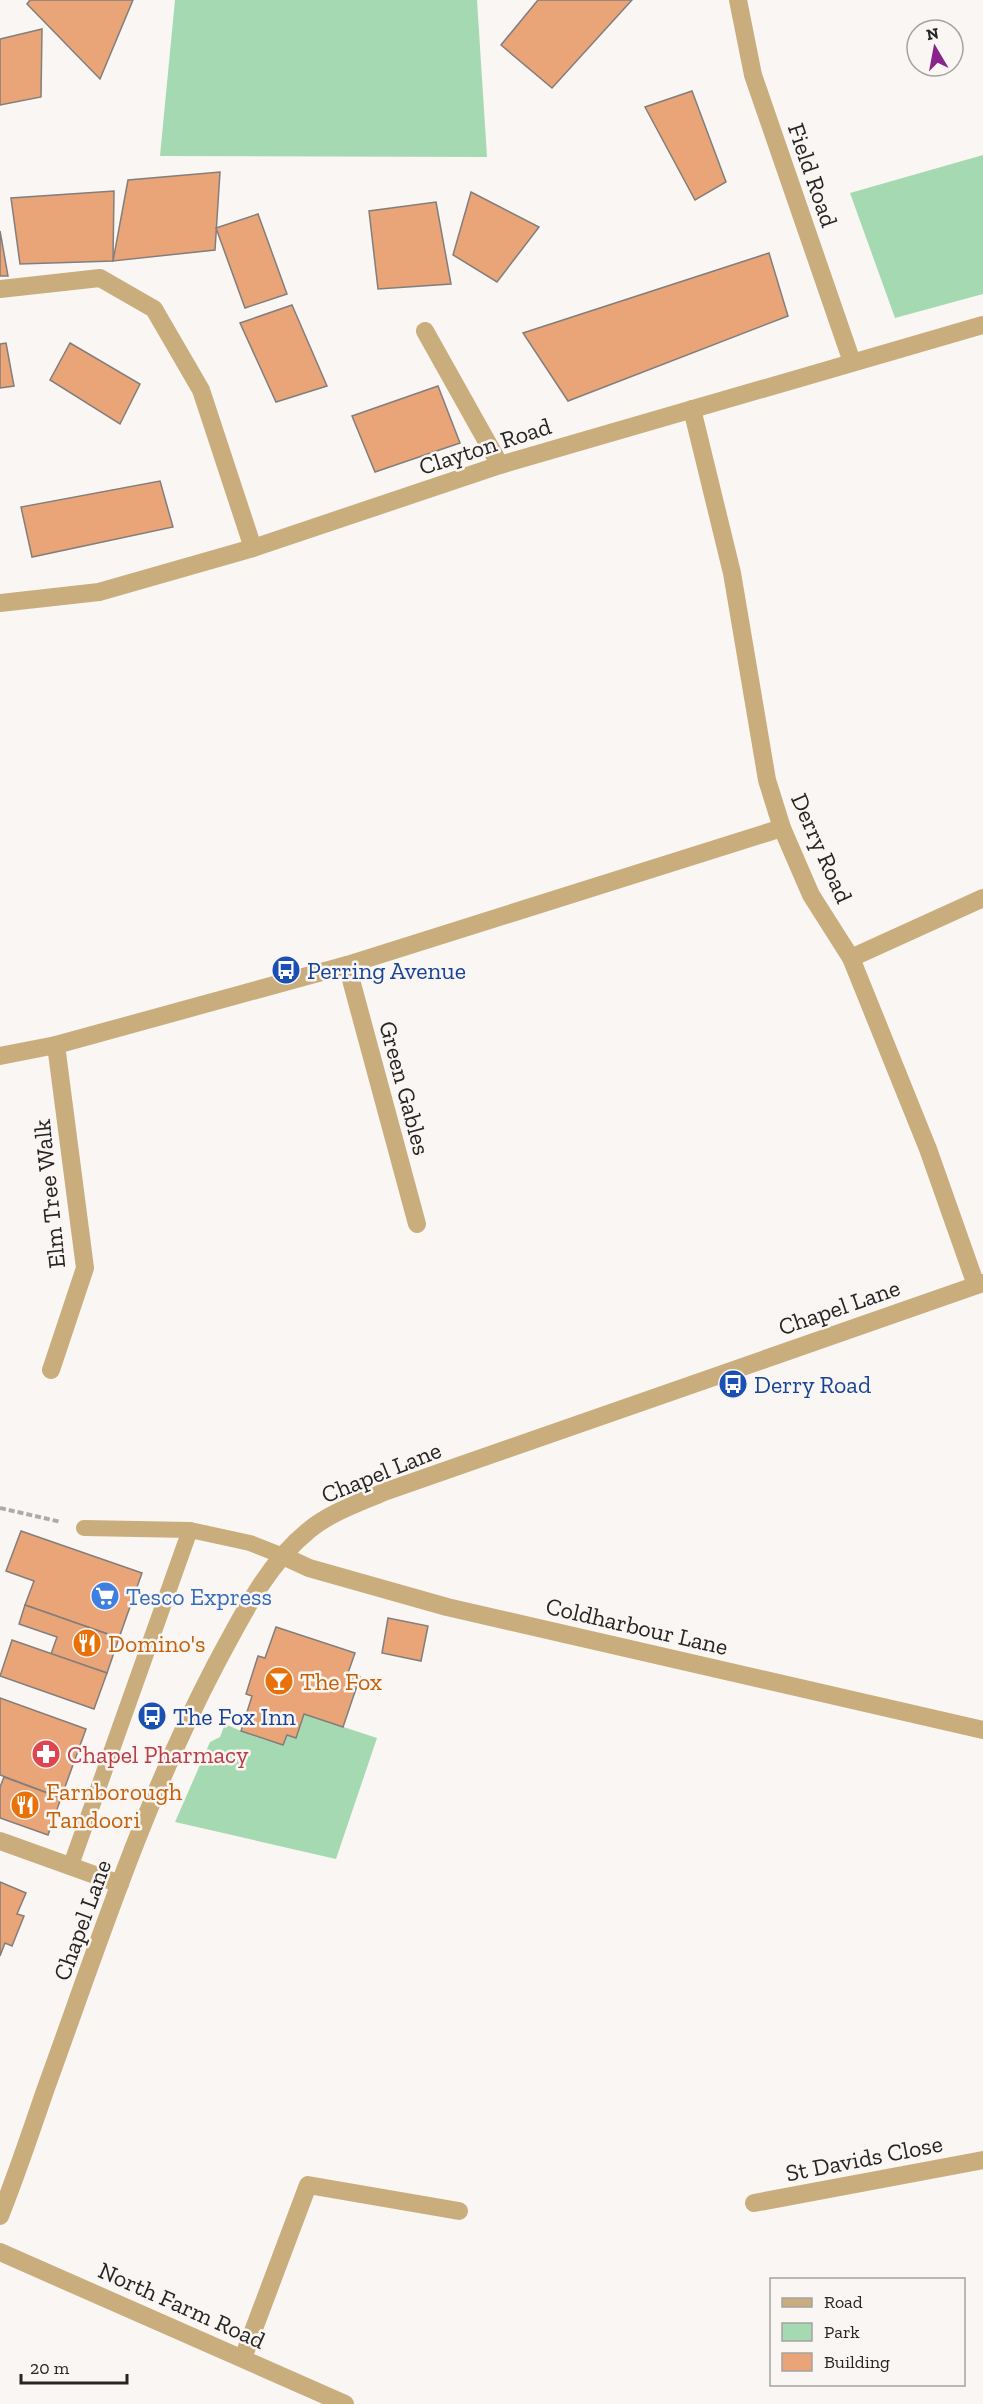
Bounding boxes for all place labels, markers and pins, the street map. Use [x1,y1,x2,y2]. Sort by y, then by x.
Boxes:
bus stop icon: Perring Avenue [270,954,302,986]
place label: Perring Avenue [307,956,466,985]
bus stop icon: Derry Road [717,1368,749,1400]
place label: Derry Road [754,1370,871,1399]
supermarket icon: Tesco Express [89,1580,121,1612]
place label: Tesco Express [126,1582,272,1611]
restaurant icon: Domino's [71,1627,103,1659]
place label: Domino's [108,1629,206,1658]
bar icon: The Fox [263,1665,295,1697]
place label: The Fox [300,1667,382,1696]
bus stop icon: The Fox Inn [136,1700,168,1732]
place label: The Fox Inn [173,1702,296,1731]
pharmacy icon: Chapel Pharmacy [30,1738,62,1770]
place label: Chapel Pharmacy [67,1740,249,1769]
place label: Farnborough Tandoori [46,1777,183,1834]
restaurant icon: Farnborough Tandoori [9,1789,41,1821]

